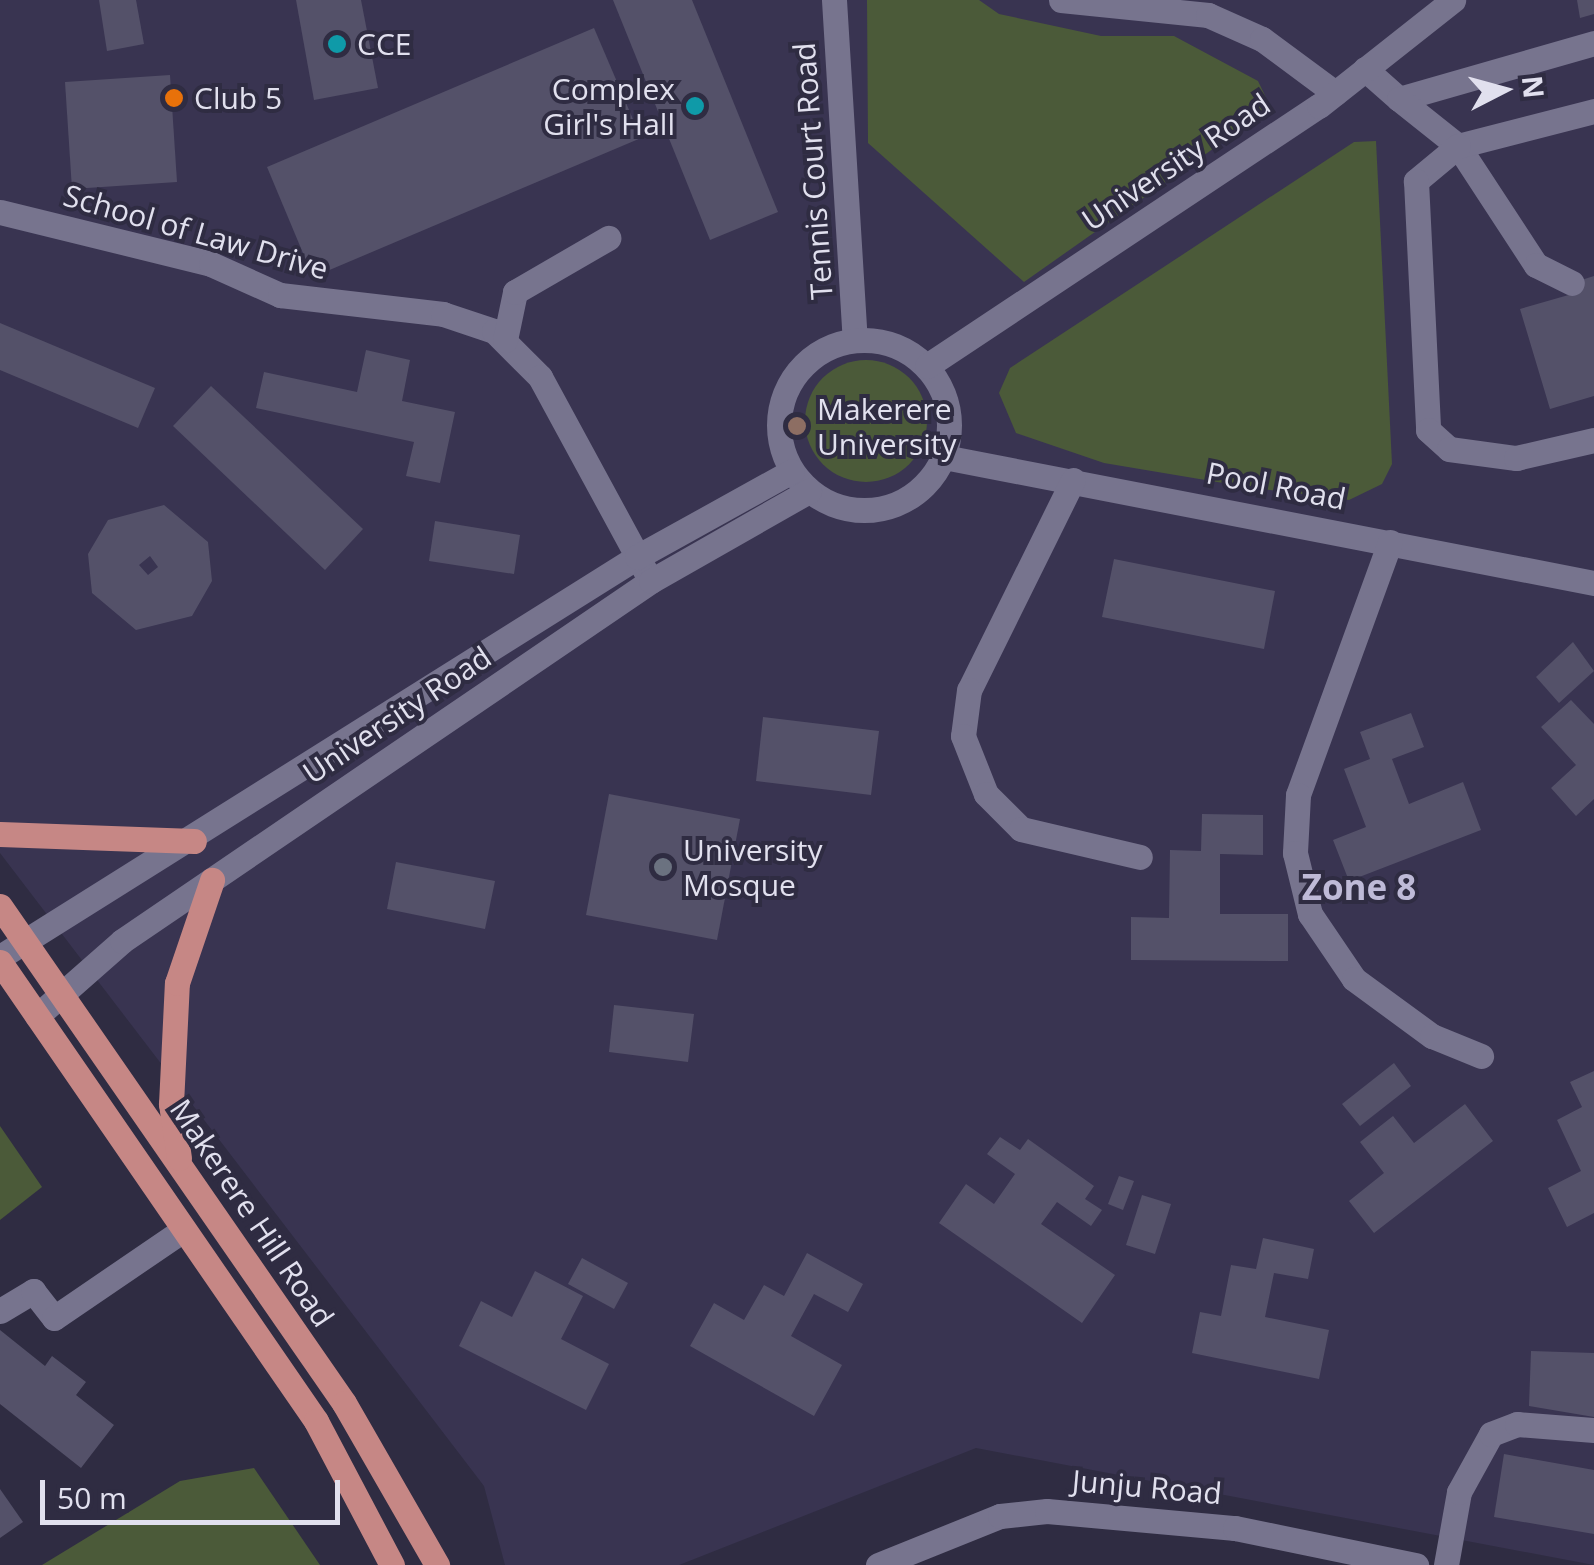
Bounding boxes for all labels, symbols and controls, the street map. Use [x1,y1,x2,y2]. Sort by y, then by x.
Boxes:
place label: CCE [357,26,411,62]
marker: CCE [326,33,348,55]
north arrow [1454,40,1554,140]
street label: Tennis Court Road [786,41,840,301]
place label: Complex Girl's Hall [543,71,675,142]
text: N [1514,74,1554,100]
place label: Club 5 [194,80,282,116]
street label: University Road [1075,86,1277,238]
marker: Club 5 [163,87,185,109]
marker: Complex Girl's Hall [684,95,706,117]
street label: School of Law Drive [60,177,332,287]
place label: Makerere University [817,391,957,462]
marker: Makerere University [786,415,808,437]
street label: Pool Road [1203,455,1349,517]
street label: University Road [296,639,498,791]
place label: University Mosque [683,832,823,902]
marker: University Mosque [652,856,674,878]
district label: Zone 8 [1302,866,1416,908]
street label: Makerere Hill Road [163,1092,341,1334]
scale bar [45,1460,345,1522]
street label: Junju Road [1071,1463,1223,1511]
text: 50 m [57,1477,127,1518]

